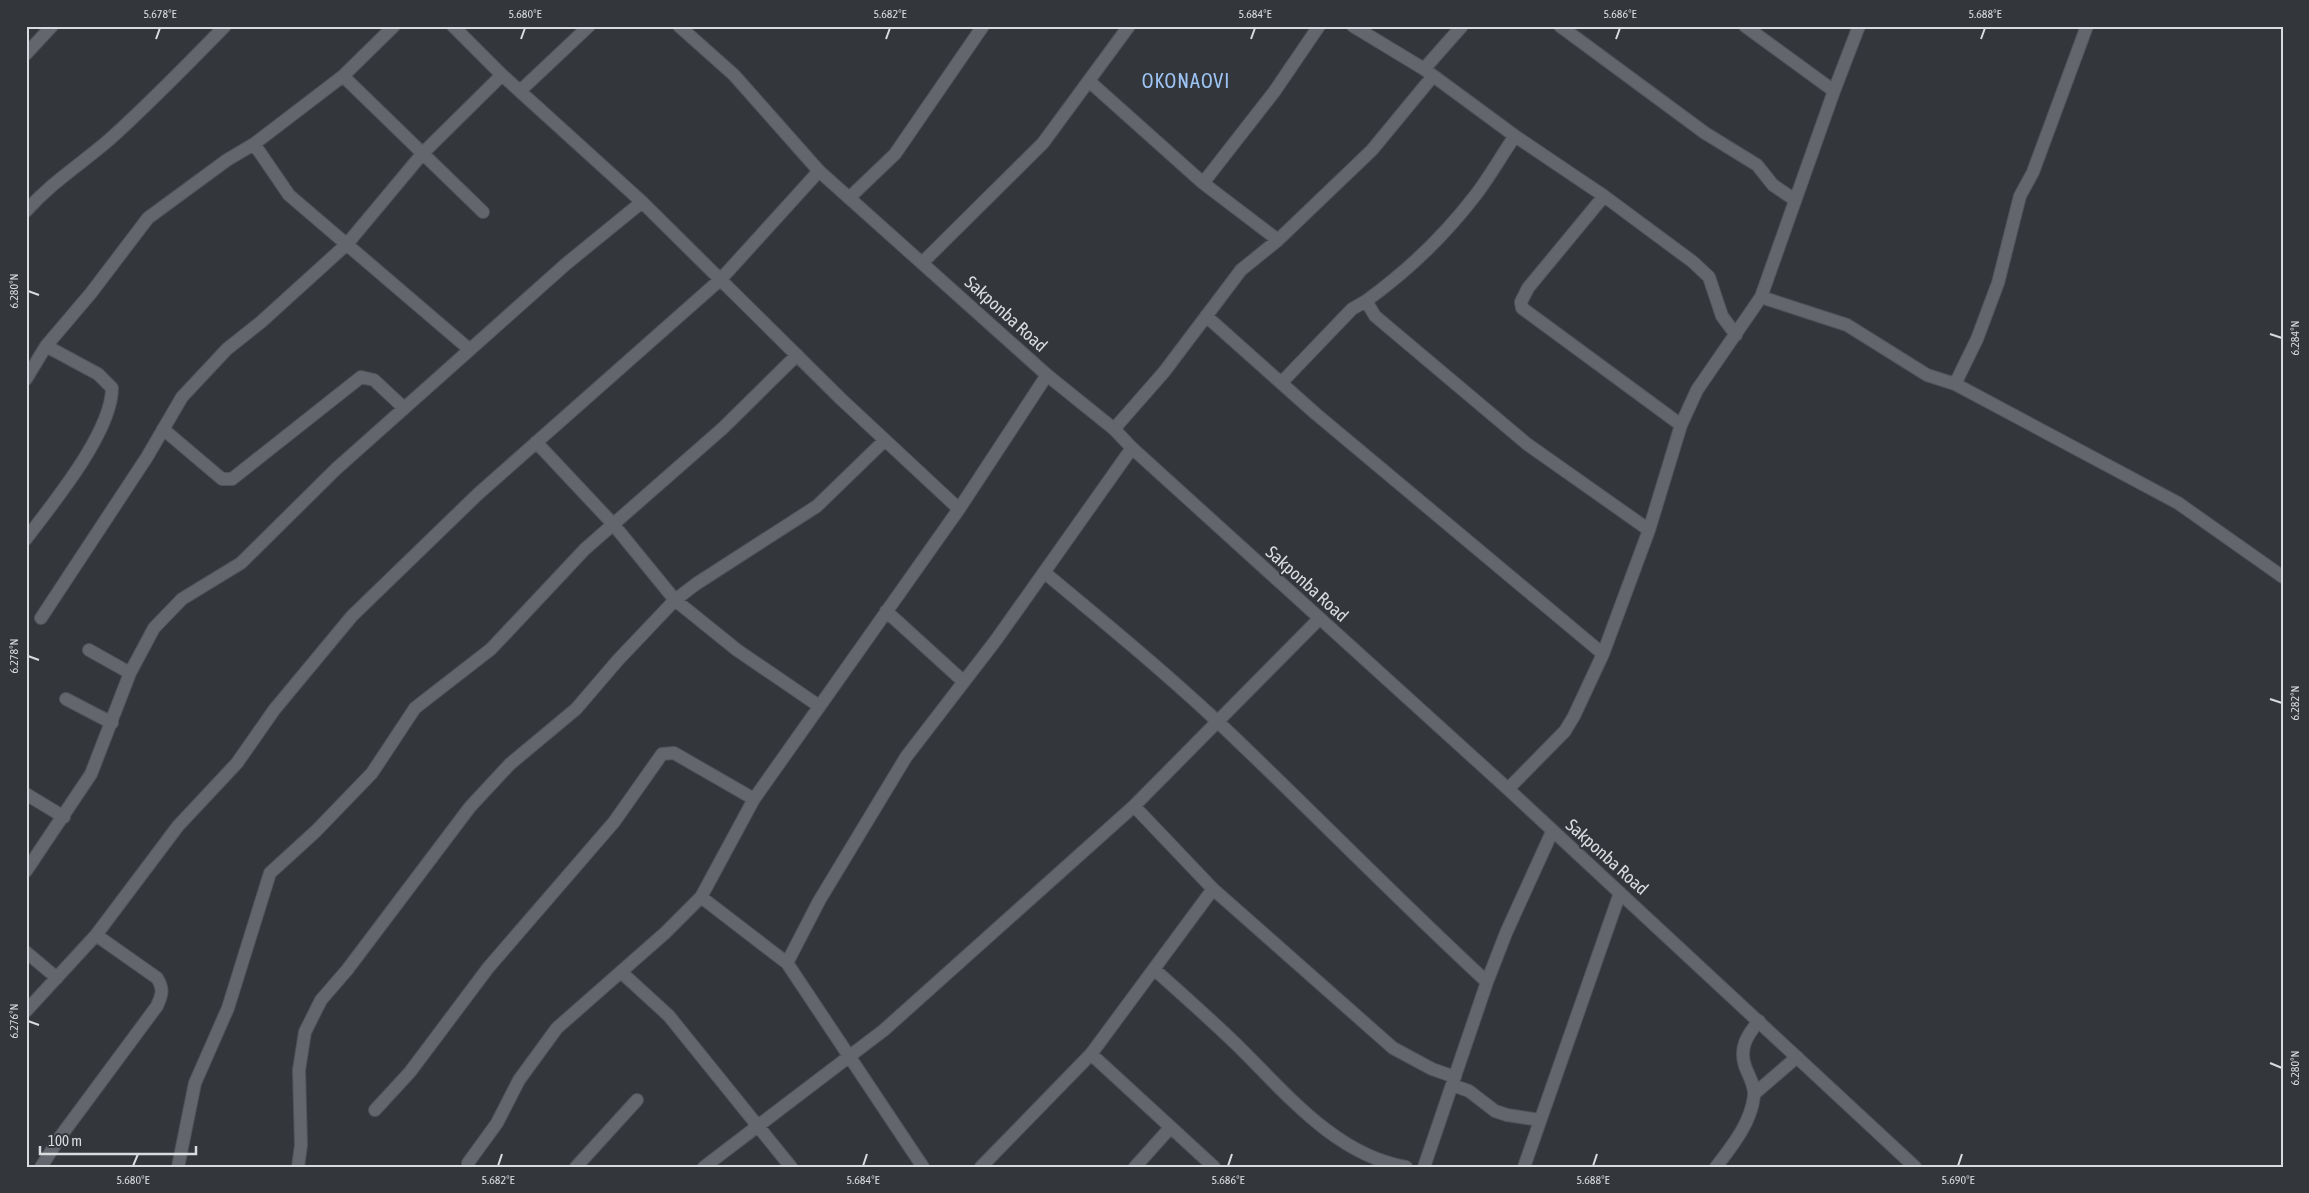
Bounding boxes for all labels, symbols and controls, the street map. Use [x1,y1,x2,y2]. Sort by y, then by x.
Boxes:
text: 5.678°E [143,7,177,21]
text: 5.680°E [508,7,542,21]
text: 5.682°E [873,7,907,21]
text: 5.684°E [1238,7,1272,21]
text: 5.686°E [1603,7,1637,21]
text: 5.688°E [1968,7,2002,21]
district label: OKONAOVI [1142,69,1230,92]
street label: Sakponba Road [961,271,1052,356]
text: 6.280°N [7,273,21,309]
text: 6.284°N [2288,320,2302,356]
street label: Sakponba Road [1262,541,1353,626]
text: 6.278°N [7,638,21,674]
text: 6.282°N [2288,685,2302,721]
street label: Sakponba Road [1562,814,1653,899]
text: 6.276°N [7,1003,21,1039]
text: 6.280°N [2288,1050,2302,1086]
scale bar [40,1123,196,1155]
text: 100 m [48,1132,82,1149]
text: 5.680°E [116,1173,150,1187]
text: 5.682°E [481,1173,515,1187]
text: 5.684°E [846,1173,880,1187]
text: 5.686°E [1211,1173,1245,1187]
text: 5.688°E [1576,1173,1610,1187]
text: 5.690°E [1941,1173,1975,1187]

